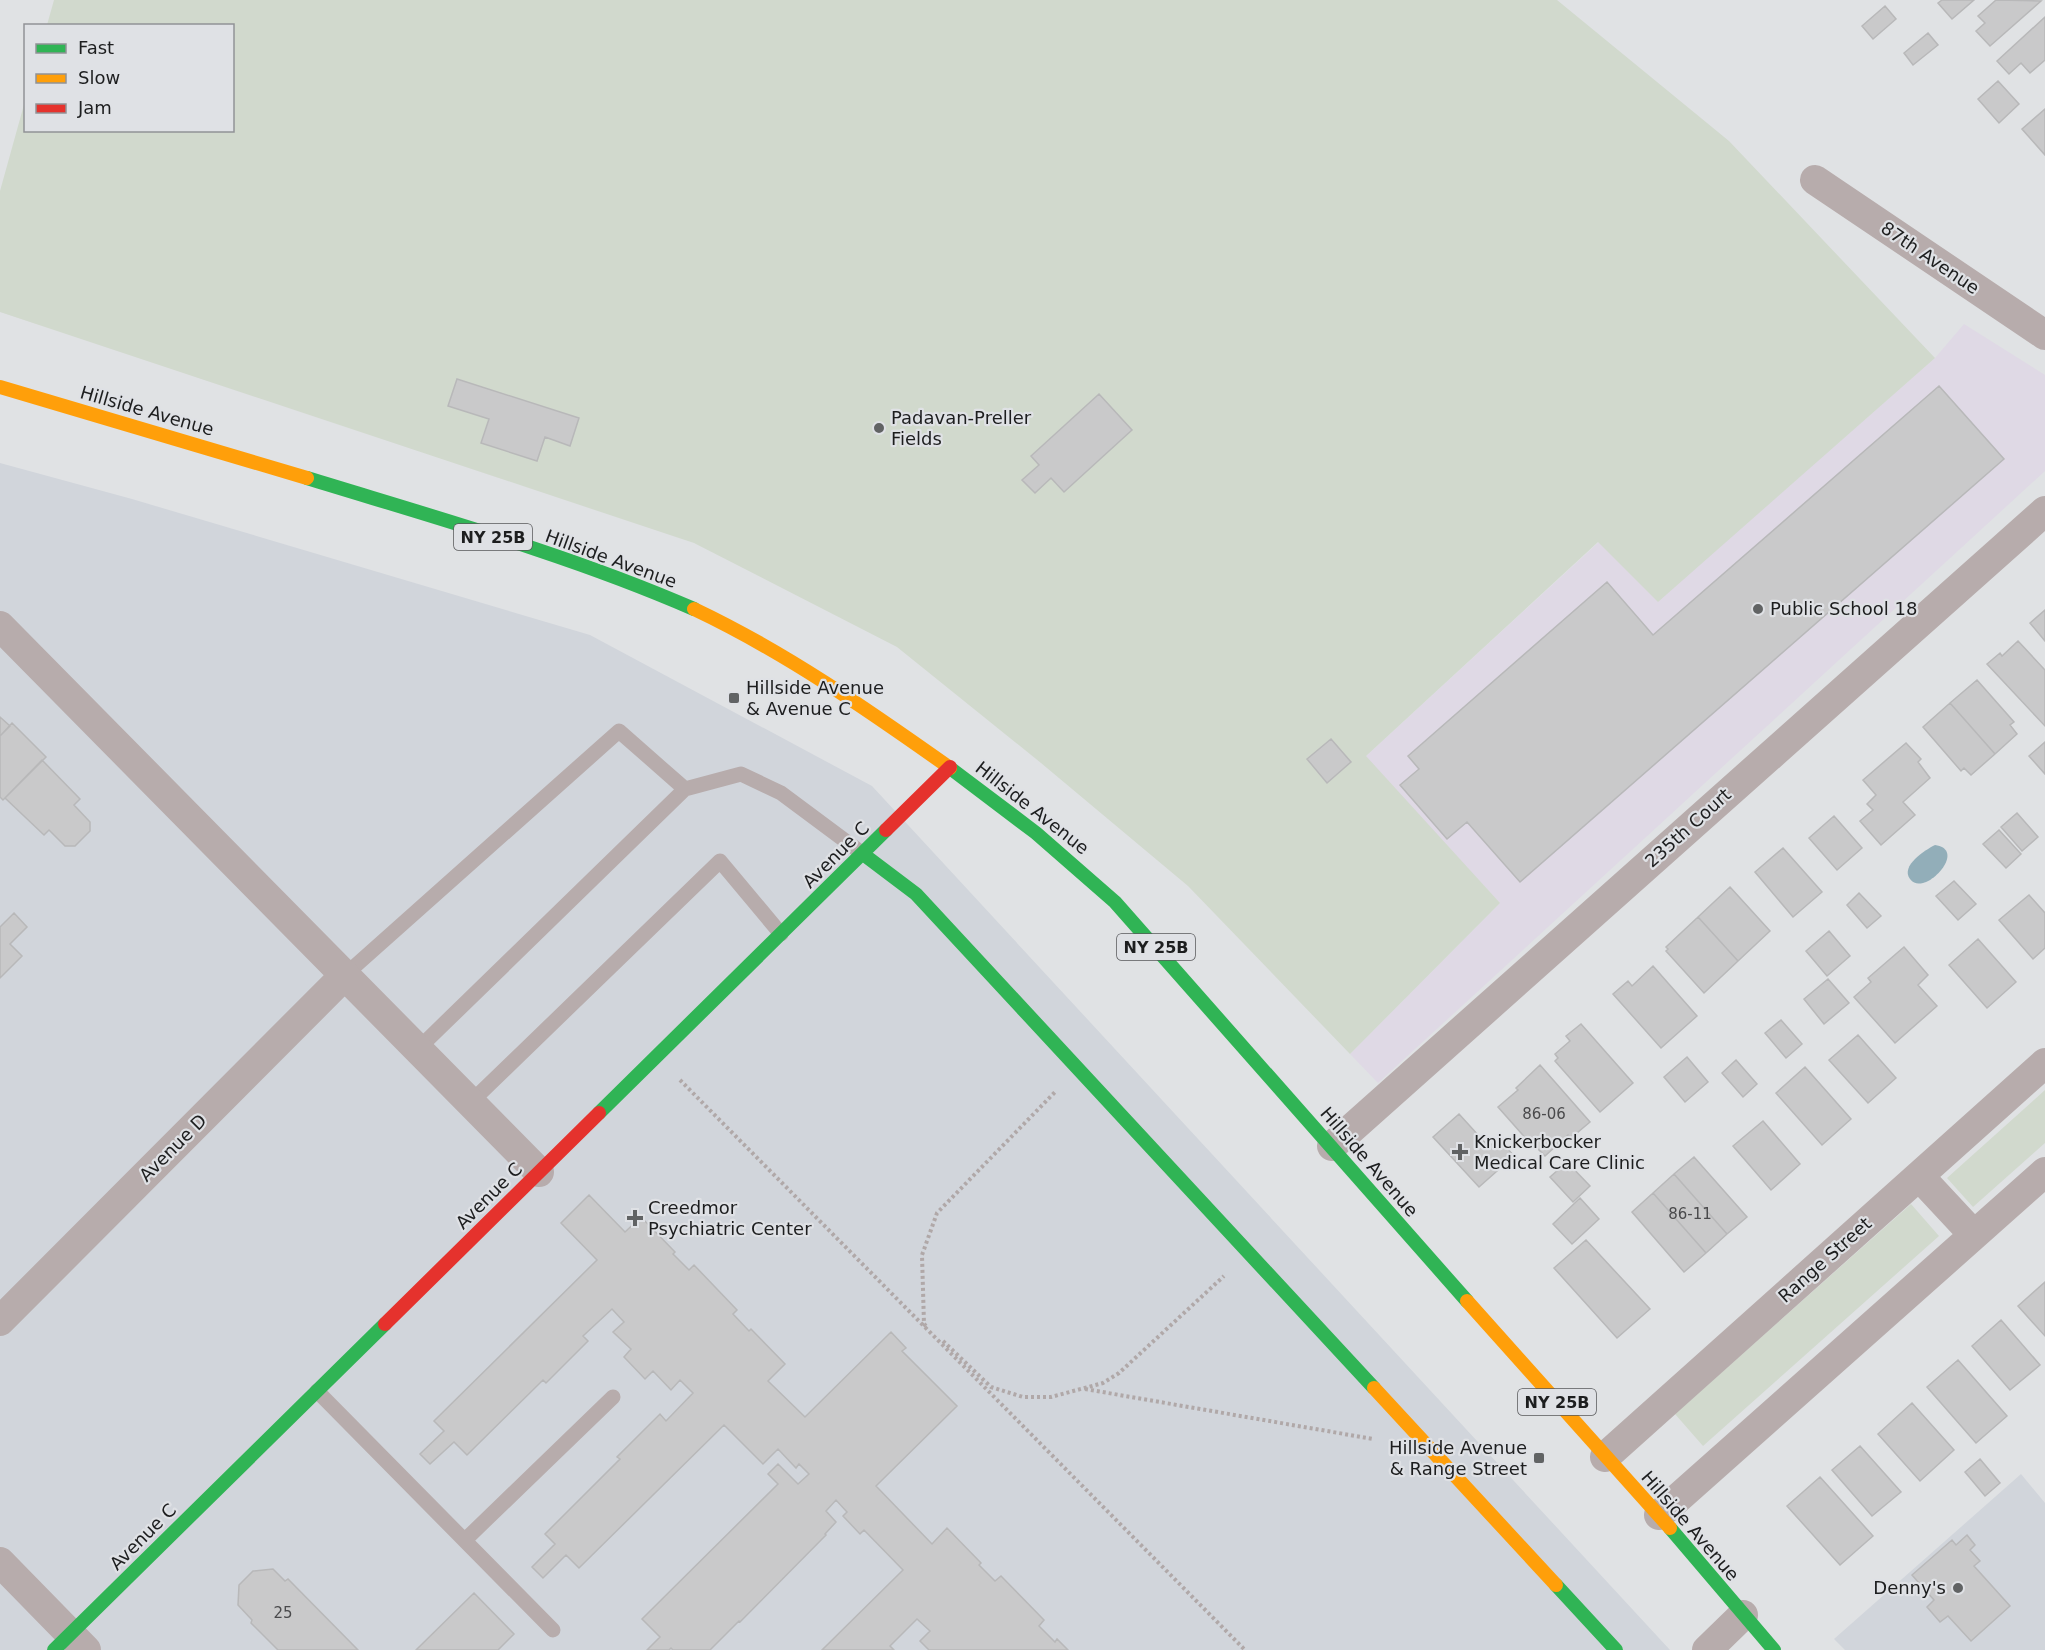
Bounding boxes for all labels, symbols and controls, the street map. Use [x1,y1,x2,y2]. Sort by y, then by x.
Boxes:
legend [24,24,234,132]
text: Fast [78,37,114,58]
text: Slow [78,67,120,88]
text: Jam [77,97,112,118]
street label: 87th Avenue [1877,217,1983,298]
street label: Hillside Avenue [78,381,216,440]
place label: Padavan-Preller Fields [891,407,1032,449]
marker: Padavan-Preller Fields [872,421,886,435]
road number: NY 25B [454,524,532,550]
street label: Hillside Avenue [543,525,680,592]
place label: Public School 18 [1770,598,1917,619]
marker: Public School 18 [1751,602,1765,616]
place label: Hillside Avenue & Avenue C [746,677,884,719]
marker: Hillside Avenue & Avenue C [727,691,741,705]
street label: Hillside Avenue [971,757,1093,858]
street label: 235th Court [1641,784,1735,872]
street label: Avenue C [798,817,873,892]
road number: NY 25B [1117,934,1195,960]
street label: Hillside Avenue [1316,1103,1423,1221]
house number: 86-06 [1522,1105,1566,1123]
street label: Avenue D [135,1110,211,1186]
place label: Knickerbocker Medical Care Clinic [1474,1131,1645,1173]
marker: Knickerbocker Medical Care Clinic [1451,1143,1469,1161]
street label: Avenue C [451,1158,526,1233]
place label: Creedmor Psychiatric Center [648,1197,812,1239]
house number: 86-11 [1668,1205,1712,1223]
marker: Creedmor Psychiatric Center [626,1209,644,1227]
street label: Range Street [1774,1213,1875,1307]
road number: NY 25B [1518,1389,1596,1415]
place label: Hillside Avenue & Range Street [1389,1437,1527,1479]
marker: Hillside Avenue & Range Street [1532,1451,1546,1465]
street label: Hillside Avenue [1637,1467,1744,1585]
street label: Avenue C [105,1499,180,1574]
place label: Denny's [1873,1577,1946,1598]
marker: Denny's [1951,1581,1965,1595]
house number: 25 [273,1604,293,1622]

